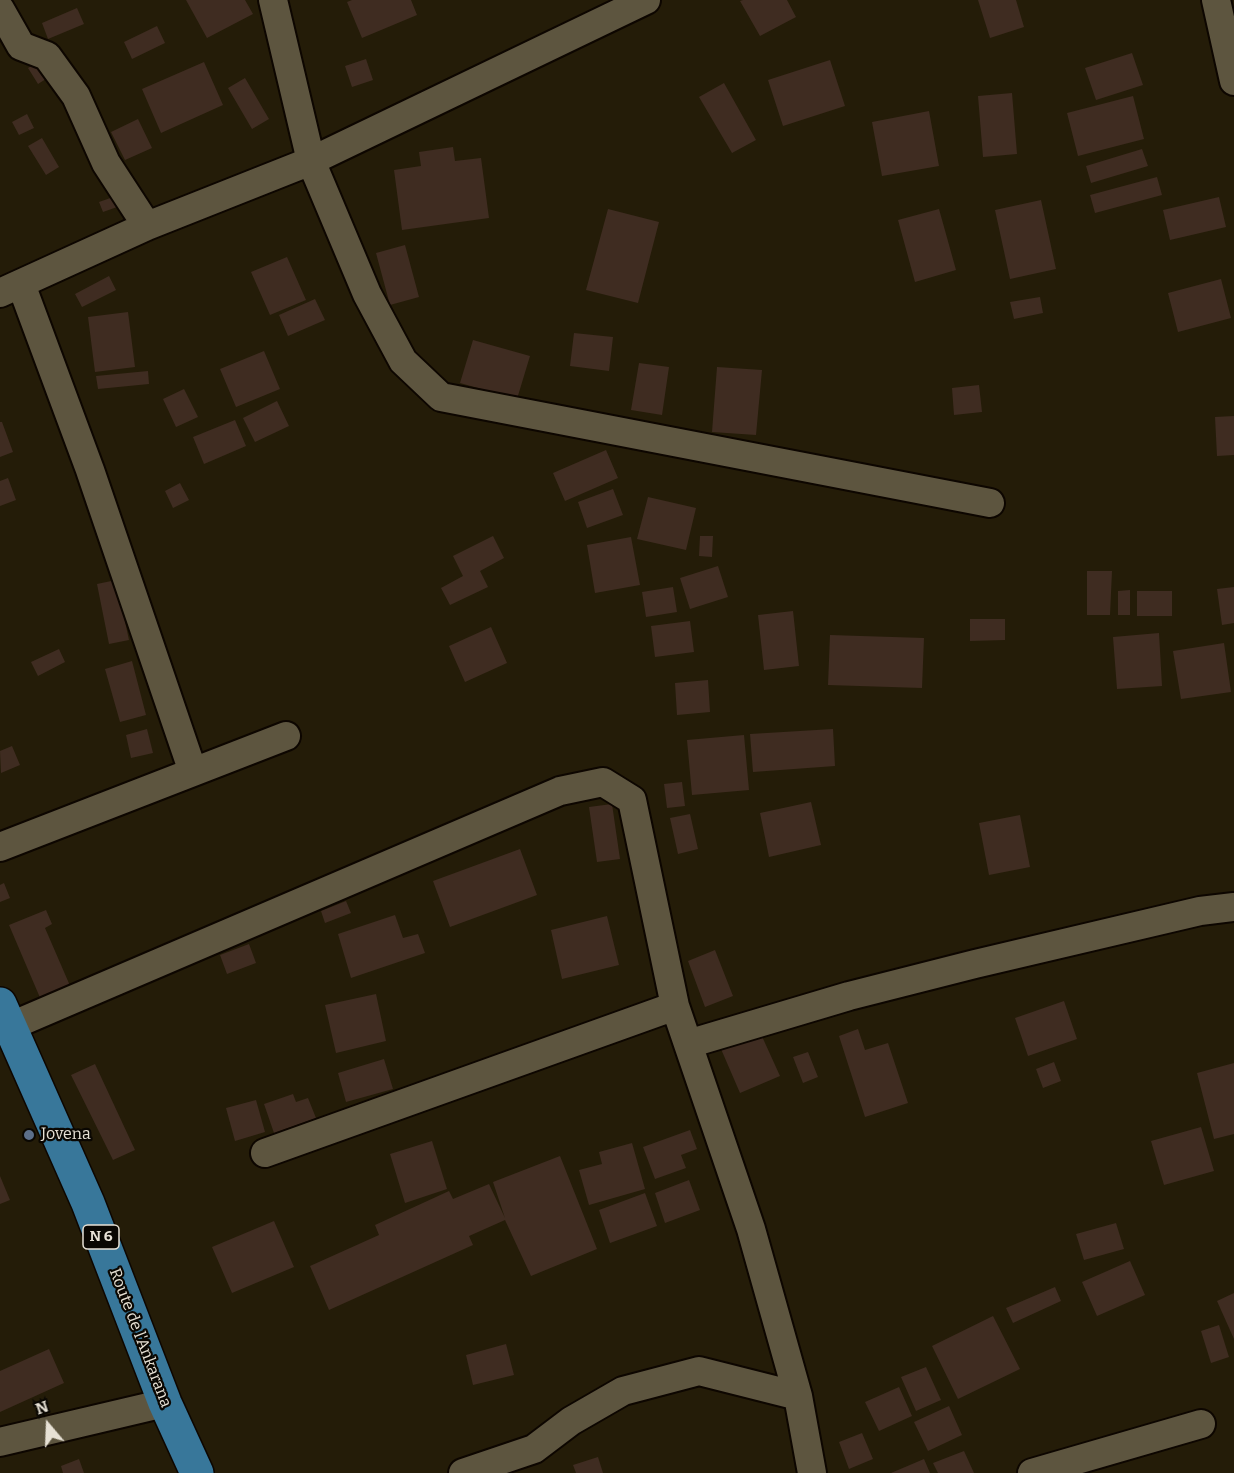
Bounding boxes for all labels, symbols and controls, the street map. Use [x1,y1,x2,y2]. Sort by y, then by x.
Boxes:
place label: Jovena [41,1125,91,1145]
marker: Jovena [22,1128,36,1142]
road number: N 6 [83,1225,119,1249]
street label: Route de l'Ankarana [105,1266,175,1410]
north arrow [18,1395,78,1455]
text: N [33,1397,51,1419]

